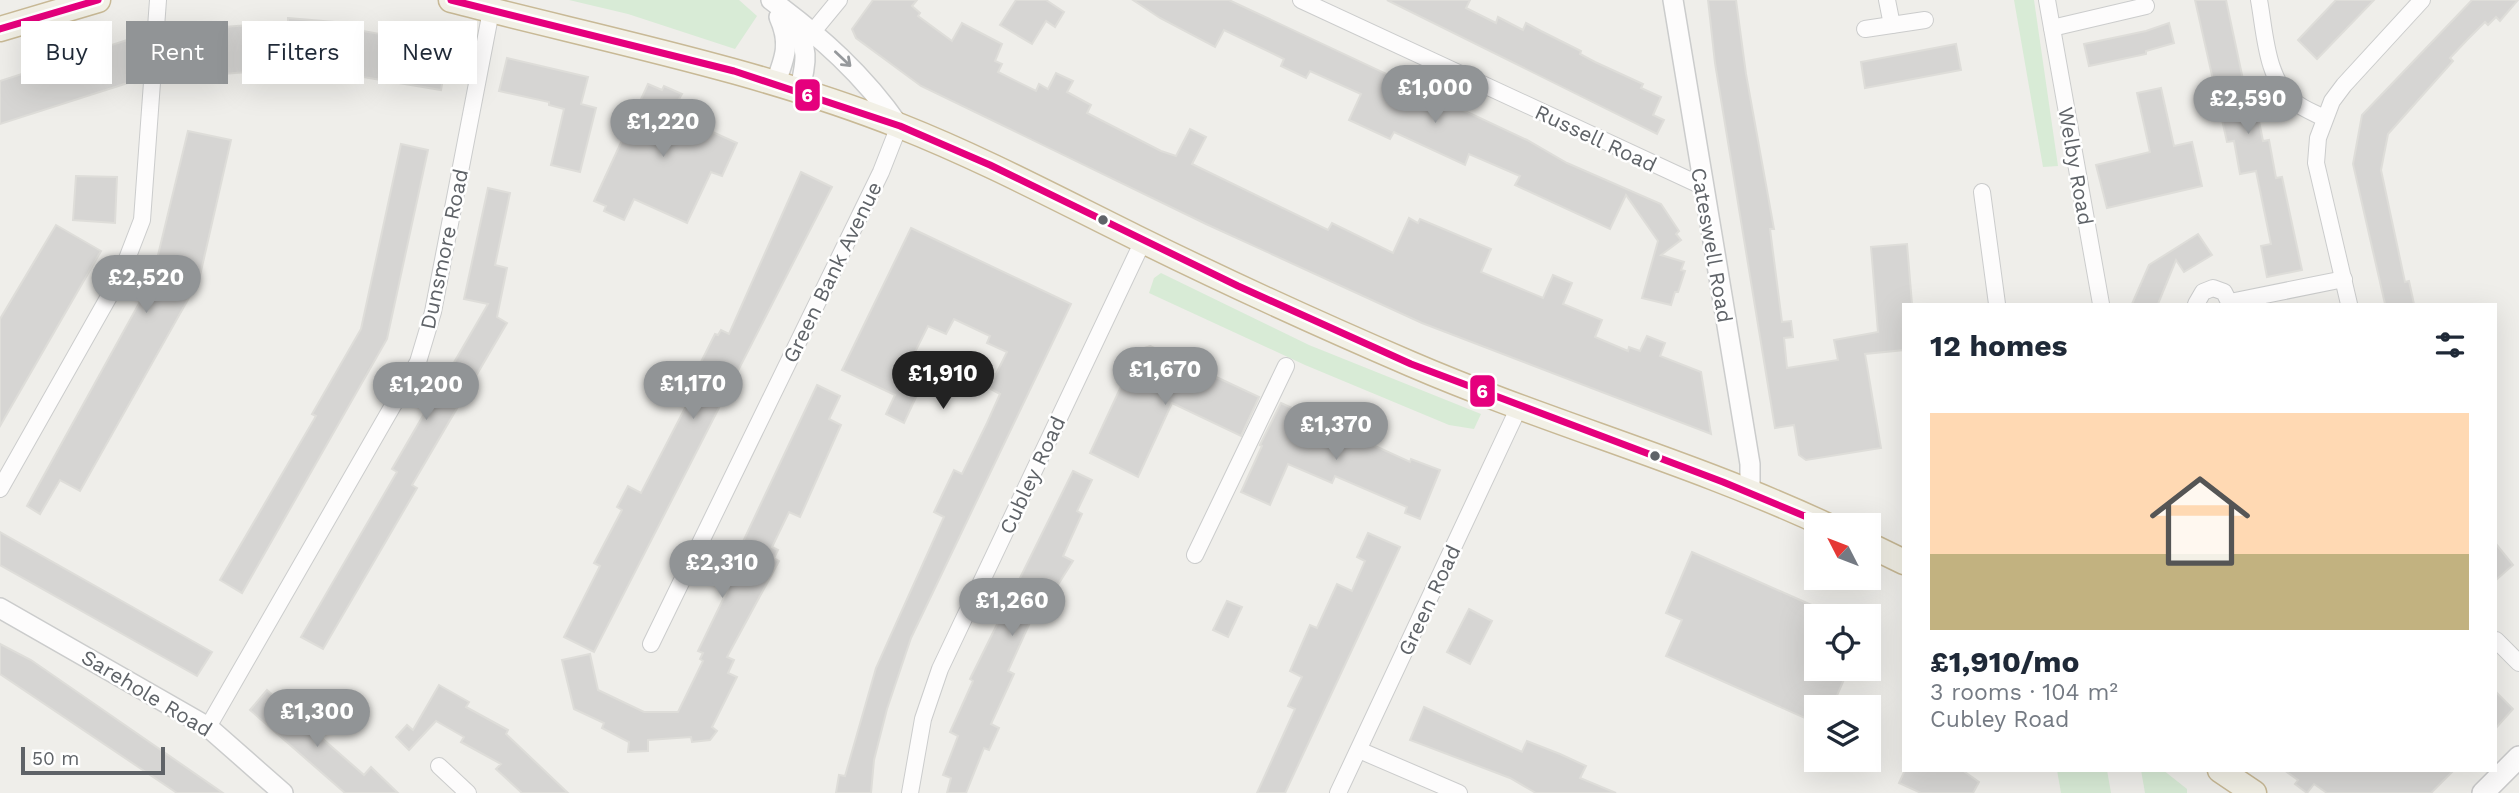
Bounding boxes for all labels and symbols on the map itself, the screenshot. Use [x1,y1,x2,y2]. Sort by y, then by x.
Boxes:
one-way arrow [834,51,852,67]
pin: £1,000 [1378,66,1492,125]
pin: £2,590 [2191,76,2305,136]
line badge: 6 [794,78,821,112]
text: 6 [801,84,813,107]
street label: Russell Road [1531,99,1661,177]
pin: £1,220 [606,100,720,159]
street label: Welby Road [2053,105,2099,227]
street label: Cateswell Road [1686,165,1738,325]
street label: Dunsmore Road [415,166,473,332]
street label: Green Bank Avenue [777,177,887,367]
unlabelled marker [1096,213,1110,227]
pin: £2,520 [89,256,203,315]
pin: £1,670 [1108,348,1222,407]
pin: £1,910 [886,352,1000,411]
pin: £1,200 [369,362,483,422]
pin: £1,170 [636,362,750,421]
line badge: 6 [1469,374,1496,408]
text: 6 [1476,380,1488,403]
pin: £1,370 [1279,402,1393,462]
street label: Cubley Road [994,412,1070,538]
unlabelled marker [1648,449,1662,463]
north arrow [1804,513,1881,590]
pin: £2,310 [665,540,779,600]
street label: Green Road [1393,541,1465,659]
pin: £1,260 [955,578,1069,638]
street label: Sarehole Road [77,644,217,742]
pin: £1,300 [260,690,374,749]
scale bar [21,744,164,776]

